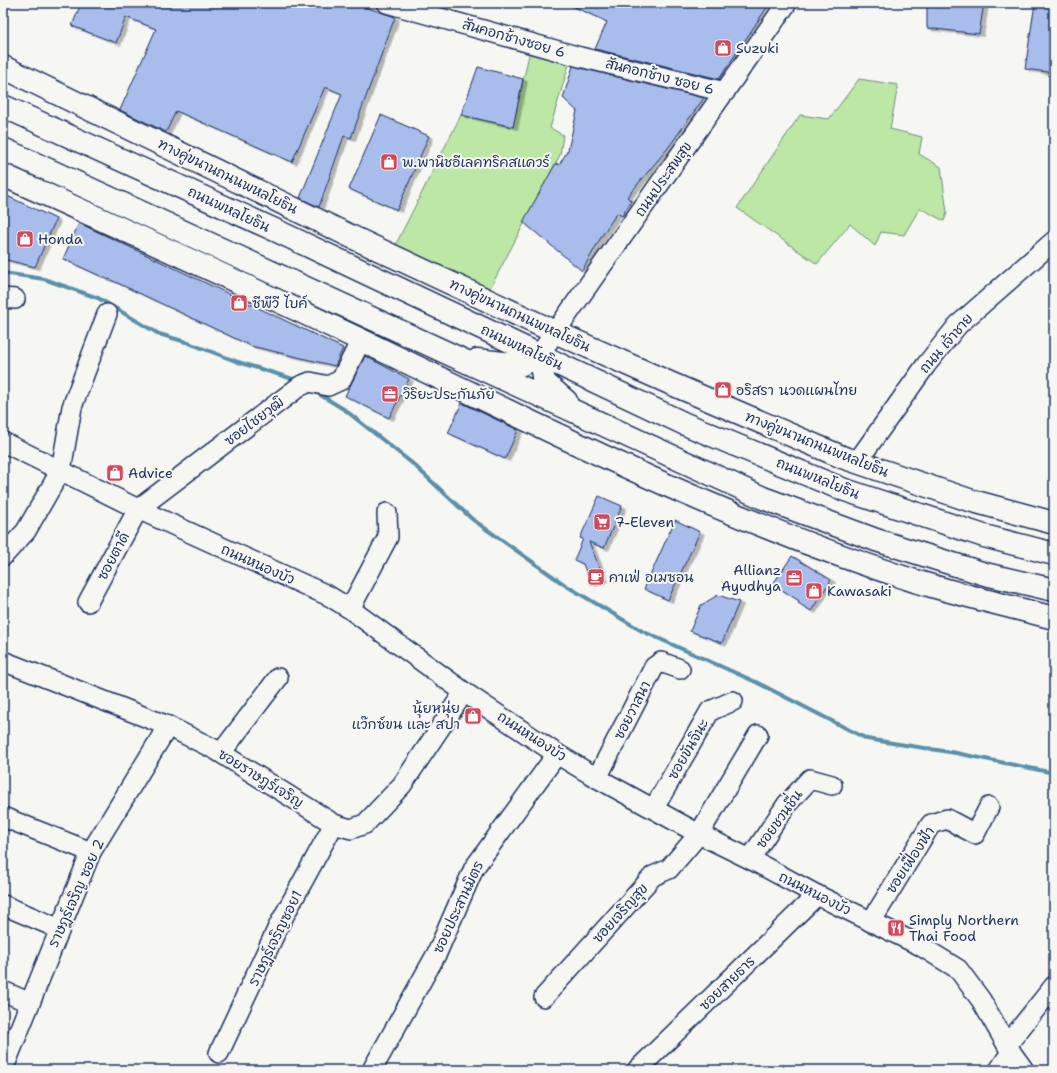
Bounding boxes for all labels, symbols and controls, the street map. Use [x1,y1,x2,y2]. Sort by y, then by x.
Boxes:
street label: สันคอกช้างซอย 6 [460,15,568,61]
shop icon: Suzuki [713,38,733,58]
place label: Suzuki [736,39,779,57]
street label: สันคอกช้าง ซอย 6 [604,54,716,98]
street label: ทางคู่ขนานถนนพหลโยธิน [155,135,301,217]
street label: ถนนประสพสุข [631,138,696,221]
shop icon: พ.พานิชอีเลคทริคสแควร์ [379,152,399,172]
place label: พ.พานิชอีเลคทริคสแควร์ [402,153,550,171]
street label: ถนนพหลโยธิน [185,183,273,235]
shop icon: Honda [15,229,35,249]
place label: Honda [38,230,83,248]
street label: ทางคู่ขนานถนนพหลโยธิน [447,275,593,355]
shop icon: ซีพีวี ไบค์ [229,293,249,313]
place label: ซีพีวี ไบค์ [252,294,308,312]
street label: ถนน เจ้าชาย [915,309,977,377]
street label: ถนนพหลโยธิน [478,321,566,373]
shop icon: อริสรา นวดแผนไทย [713,380,733,400]
place label: อริสรา นวดแผนไทย [736,381,857,399]
office icon: วิริยะประกันภัย [380,384,400,404]
place label: วิริยะประกันภัย [403,385,495,403]
street label: ซอยไชยวุฒิ [220,393,288,450]
street label: ทางคู่ขนานถนนพหลโยธิน [743,407,891,481]
street label: ถนนพหลโยธิน [774,454,862,502]
shop icon: Advice [105,463,125,483]
place label: Advice [128,464,173,482]
supermarket icon: 7-Eleven [592,512,612,532]
place label: 7-Eleven [615,513,674,531]
street label: ซอยตาดี [93,529,133,583]
street label: ถนนหนองบัว [218,540,298,588]
place label: Allianz Ayudhya [721,561,781,595]
cafe icon: คาเฟ่ อเมซอน [586,567,606,587]
place label: คาเฟ่ อเมซอน [609,568,694,586]
office icon: Allianz Ayudhya [784,568,804,588]
shop icon: Kawasaki [804,581,824,601]
place label: Kawasaki [827,582,892,600]
street label: ซอยวาสนา [610,678,654,742]
place label: นุ้ยหนุ่ย แว๊กซ์ขน และ สปา [352,699,460,733]
shop icon: นุ้ยหนุ่ย แว๊กซ์ขน และ สปา [463,706,483,726]
street label: ถนนหนองบัว [494,707,570,765]
street label: ซอยขันจินะ [663,715,713,783]
street label: ซอยราษฎร์เจริญ [215,745,307,811]
street label: ซอยชวนชื่น [748,784,806,852]
street label: ซอยเฟื่องฟ้า [878,821,938,897]
street label: ราษฎร์เจริญ ซอย 2 [44,836,108,950]
street label: ซอยประสานมิตร [429,858,487,956]
street label: ถนนหนองบัว [776,867,854,919]
street label: ซอยเจริญสุข [588,879,652,947]
street label: ราษฎร์เจริญซอย1 [244,887,306,989]
place label: Simply Northern Thai Food [909,911,1019,945]
restaurant icon: Simply Northern Thai Food [886,918,906,938]
street label: ซอยสายธาร [695,952,759,1014]

